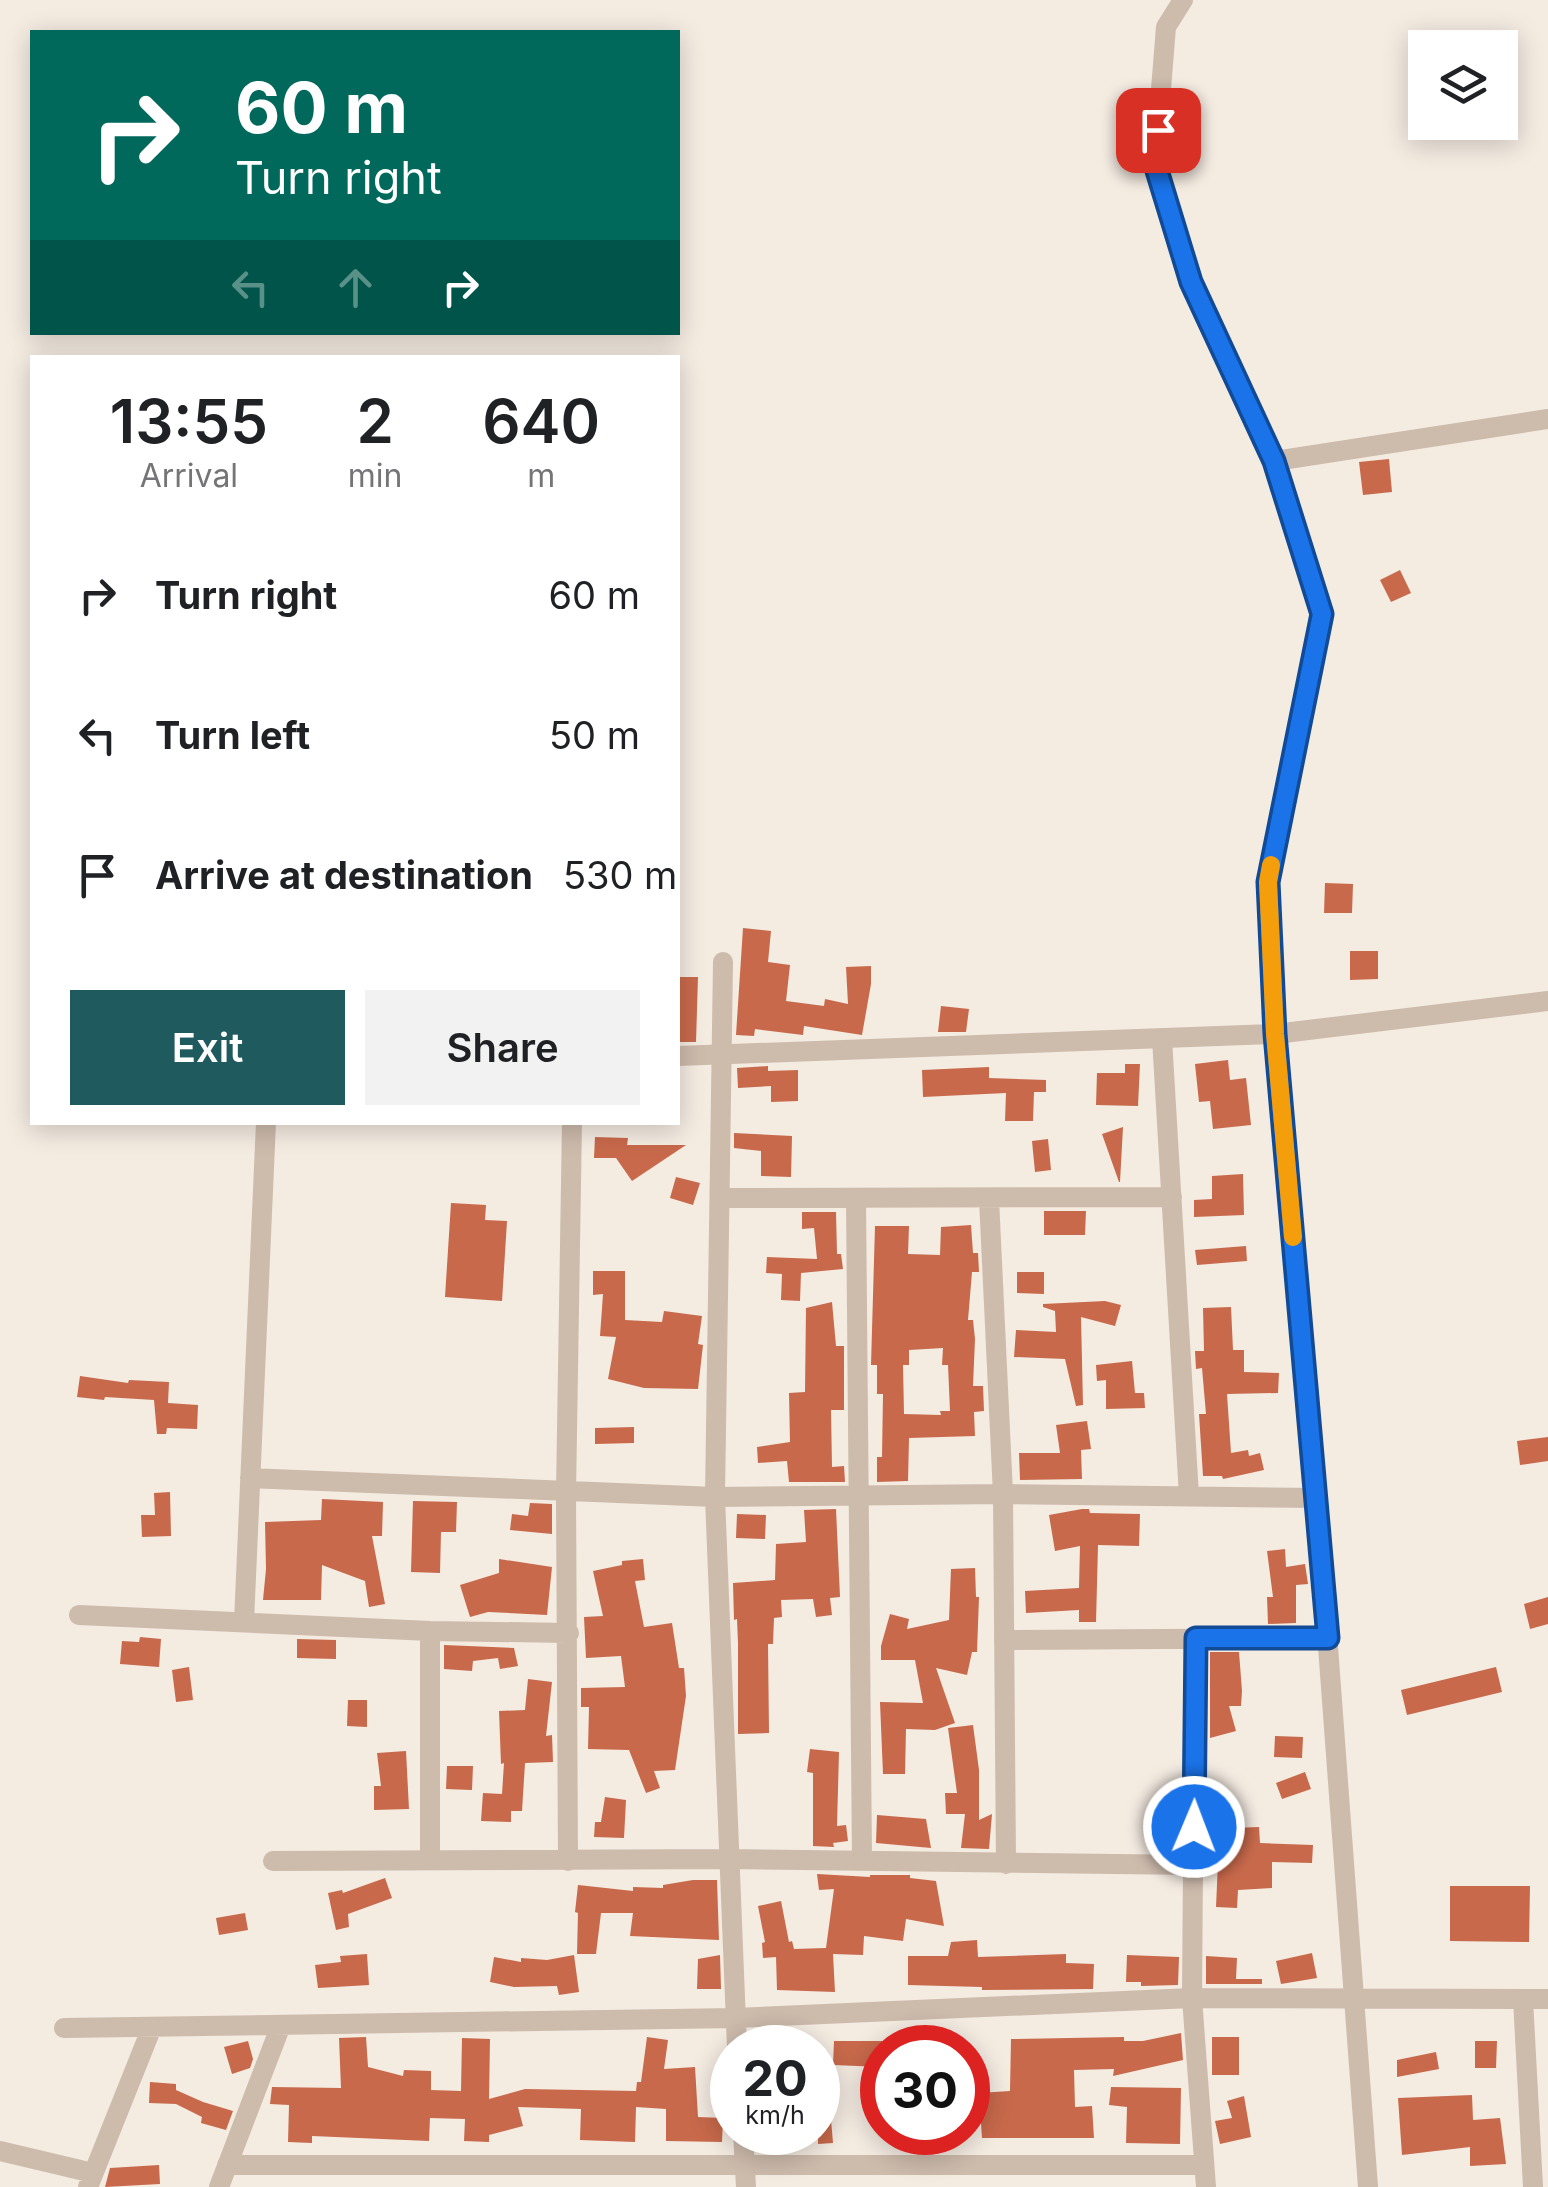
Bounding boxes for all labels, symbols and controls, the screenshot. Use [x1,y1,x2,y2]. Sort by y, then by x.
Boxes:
map controls [1408,30,1518,140]
button: layers [1408,30,1518,140]
text: 60 m [235,65,408,150]
icon: right [70,70,200,200]
pin [1116,88,1201,173]
icon: arrive [1131,103,1186,158]
text: Turn right [235,150,442,205]
icon: left [223,260,278,315]
icon: ahead [328,260,383,315]
icon: right [433,260,488,315]
text: 13:55 [110,385,268,457]
text: 2 [356,385,394,457]
text: 640 [482,385,600,457]
text: Arrival [140,456,238,495]
text: min [348,456,402,495]
text: m [527,456,555,495]
icon: right [70,568,125,623]
text: Turn right [155,572,337,618]
text: 60 m [548,572,640,618]
icon: left [70,708,125,763]
text: Turn left [155,712,310,758]
text: 50 m [549,712,640,758]
icon: arrive [70,848,125,903]
text: Arrive at destination [155,852,533,898]
text: 530 m [563,852,677,898]
button: Exit [70,990,345,1105]
button: Share [365,990,640,1105]
position arrow [1142,1775,1246,1879]
speed limit sign: 30 [860,2025,990,2155]
text: 20 [742,2048,808,2108]
text: km/h [745,2100,805,2130]

